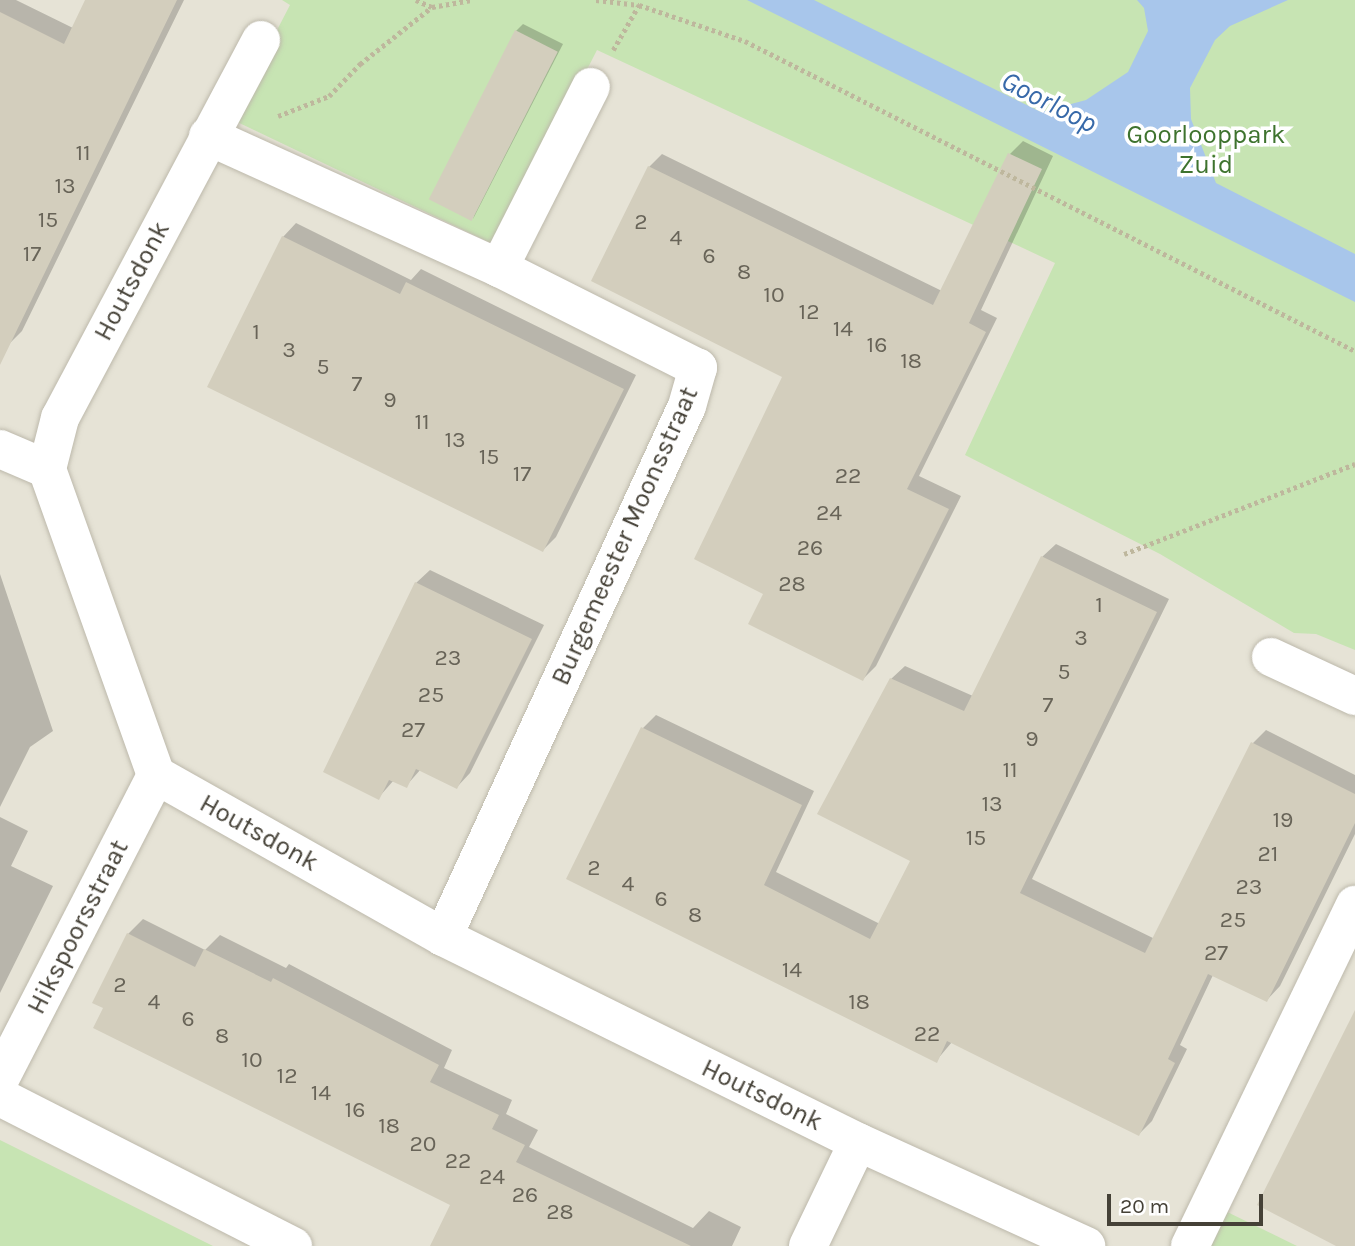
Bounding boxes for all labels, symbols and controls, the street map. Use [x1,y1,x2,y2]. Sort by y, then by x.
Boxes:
water label: Goorloop [996,64,1102,140]
park label: Goorlooppark Zuid [1126,119,1286,180]
house number: 11 [75,139,91,167]
house number: 13 [54,172,76,200]
house number: 15 [38,206,58,234]
house number: 2 [634,208,648,236]
street label: Houtsdonk [88,216,176,346]
house number: 4 [670,224,682,252]
house number: 17 [23,240,41,268]
house number: 6 [702,242,716,270]
house number: 8 [737,258,751,286]
house number: 10 [763,281,785,309]
house number: 12 [799,298,819,326]
house number: 14 [833,315,853,343]
house number: 1 [252,318,260,346]
house number: 16 [867,331,887,359]
house number: 3 [282,336,296,364]
house number: 18 [900,347,922,375]
house number: 5 [317,353,329,381]
house number: 7 [352,370,362,398]
street label: Burgemeester Moonsstraat [545,382,705,690]
house number: 9 [383,386,397,414]
house number: 11 [414,408,430,436]
house number: 13 [444,426,466,454]
house number: 15 [479,443,499,471]
house number: 17 [513,460,531,488]
house number: 22 [835,462,861,490]
house number: 24 [816,499,842,527]
house number: 26 [797,534,823,562]
house number: 28 [778,570,806,598]
house number: 1 [1095,591,1103,619]
house number: 3 [1074,624,1088,652]
house number: 23 [435,644,461,672]
house number: 5 [1058,658,1070,686]
house number: 25 [418,681,444,709]
house number: 7 [1043,691,1053,719]
house number: 27 [401,716,425,744]
house number: 9 [1025,725,1039,753]
house number: 11 [1002,756,1018,784]
street label: Houtsdonk [194,788,324,878]
house number: 13 [981,790,1003,818]
house number: 19 [1273,806,1293,834]
house number: 15 [966,824,986,852]
street label: Hikspoorsstraat [21,835,135,1019]
house number: 21 [1258,840,1278,868]
house number: 2 [587,854,601,882]
house number: 4 [622,870,634,898]
house number: 23 [1236,873,1262,901]
house number: 6 [654,885,668,913]
house number: 8 [688,901,702,929]
house number: 25 [1220,906,1246,934]
house number: 27 [1204,939,1228,967]
house number: 14 [782,956,802,984]
house number: 2 [113,971,127,999]
house number: 4 [148,988,160,1016]
house number: 18 [848,988,870,1016]
house number: 6 [181,1005,195,1033]
house number: 22 [914,1020,940,1048]
house number: 8 [215,1022,229,1050]
house number: 10 [241,1046,263,1074]
street label: Houtsdonk [696,1052,828,1138]
house number: 12 [277,1062,297,1090]
house number: 14 [311,1079,331,1107]
house number: 16 [345,1096,365,1124]
house number: 18 [378,1112,400,1140]
house number: 20 [410,1130,436,1158]
house number: 22 [445,1147,471,1175]
house number: 24 [479,1163,505,1191]
scale bar [1110,1180,1266,1224]
house number: 26 [512,1181,538,1209]
text: 20 m [1120,1194,1169,1218]
house number: 28 [546,1198,574,1226]

